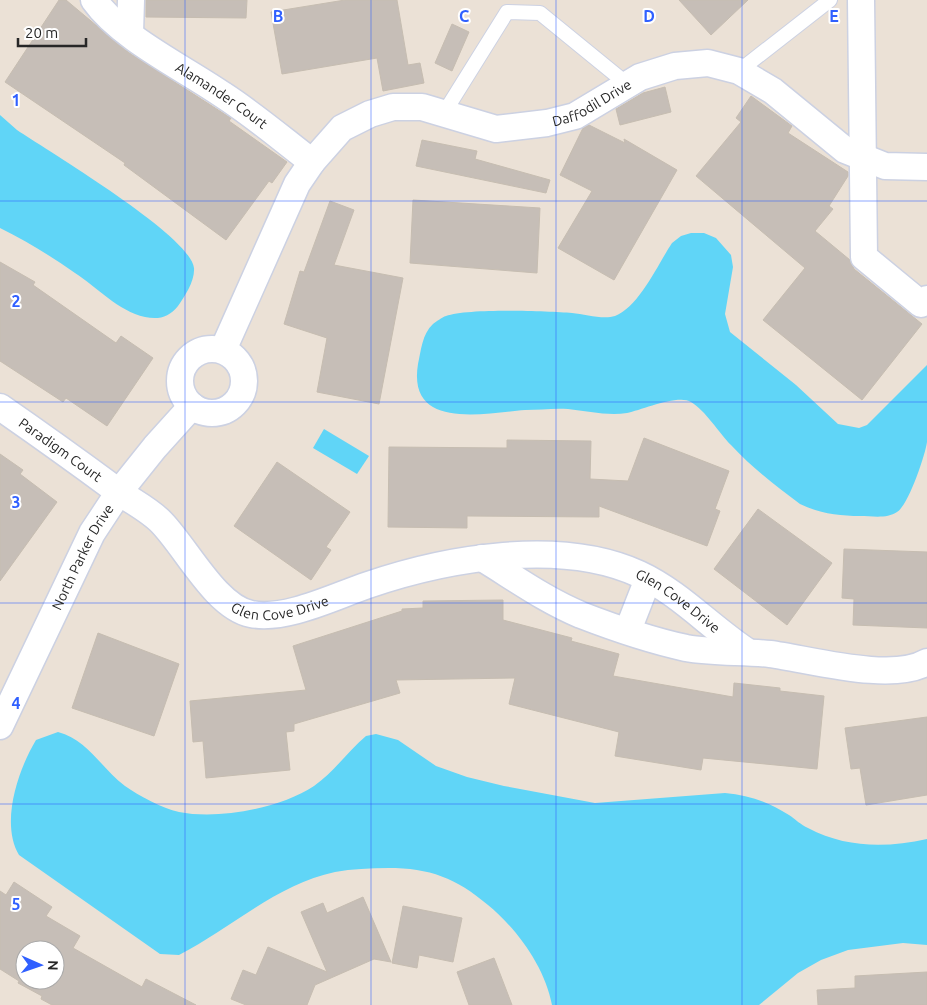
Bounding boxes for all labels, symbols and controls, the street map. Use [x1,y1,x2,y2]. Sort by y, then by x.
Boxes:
text: B [273,7,283,25]
text: C [459,7,469,25]
text: D [643,7,655,25]
text: E [829,7,839,25]
scale bar [18,15,85,47]
text: 20 m [25,24,58,41]
street label: Alamander Court [173,59,271,132]
street label: Daffodil Drive [550,76,634,129]
text: 1 [11,91,21,109]
text: 2 [11,292,21,310]
street label: Paradigm Court [16,415,106,485]
text: 3 [11,493,21,511]
street label: North Parker Drive [48,501,117,613]
street label: Glen Cove Drive [633,566,723,636]
street label: Glen Cove Drive [228,592,331,623]
text: 4 [11,694,21,712]
text: 5 [11,895,21,913]
north arrow [15,940,65,990]
text: N [45,960,61,971]

